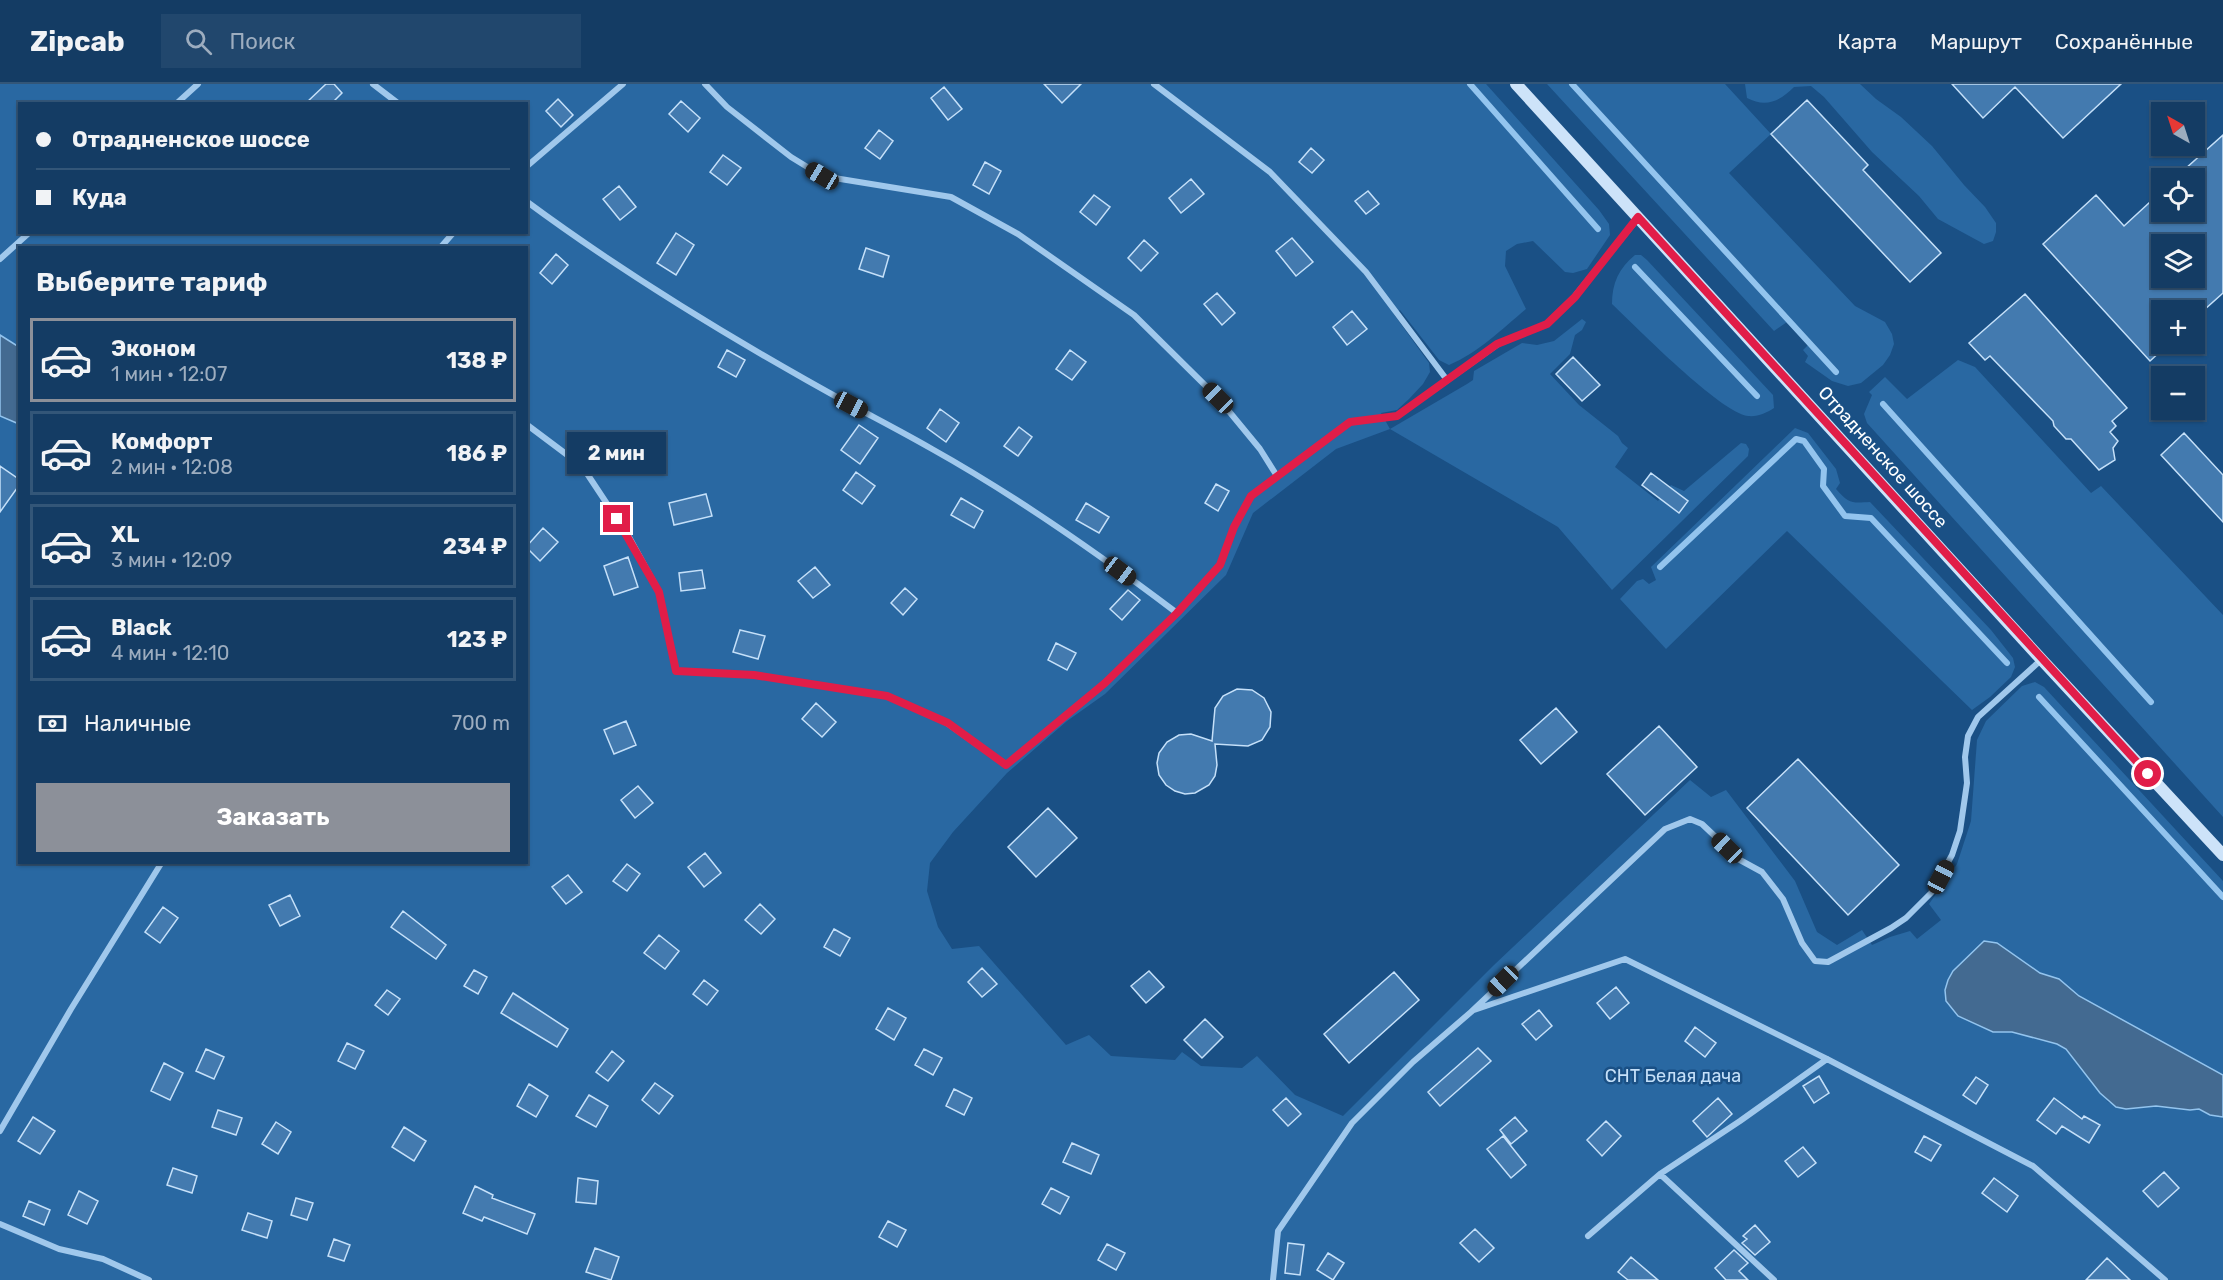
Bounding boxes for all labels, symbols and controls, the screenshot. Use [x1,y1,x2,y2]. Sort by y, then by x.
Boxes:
search box [161,14,581,68]
text: Zipcab [30,25,125,58]
icon: search [182,25,215,58]
text: Поиск [230,28,295,55]
text: Карта [1837,29,1897,54]
text: Маршрут [1930,29,2022,54]
text: Сохранённые [2055,29,2193,54]
north arrow [2151,102,2205,156]
map controls [2151,102,2205,420]
text: Отрадненское шоссе [72,126,310,153]
car [802,159,842,193]
button: locate [2151,168,2205,222]
text: Куда [72,184,127,211]
button: layers [2151,234,2205,288]
text: Выберите тариф [36,266,267,298]
button: + [2151,300,2205,354]
icon: car [39,333,93,387]
text: Эконом [111,335,196,362]
text: 138 ₽ [446,347,507,374]
text: 1 мин · 12:07 [111,362,227,386]
button: − [2151,366,2205,420]
car [1199,379,1237,417]
street label: Отрадненское шоссе [1814,382,1952,532]
car [831,389,871,421]
icon: car [39,426,93,480]
text: Комфорт [111,428,212,455]
callout: 2 мин [568,432,666,474]
text: 186 ₽ [446,440,507,467]
text: 2 мин [588,441,645,465]
text: 2 мин · 12:08 [111,455,233,479]
route end [603,505,630,532]
icon: car [39,519,93,573]
text: XL [111,521,139,548]
text: 234 ₽ [443,533,507,560]
text: 3 мин · 12:09 [111,548,232,572]
car [1100,553,1140,589]
icon: car [39,612,93,666]
text: Black [111,614,172,641]
text: 123 ₽ [447,626,507,653]
text: 4 мин · 12:10 [111,641,229,665]
icon: cash [36,707,69,740]
text: Наличные [84,710,191,737]
text: 700 m [452,711,510,735]
route start [2134,760,2161,787]
button: Заказать [36,783,510,852]
car [1708,829,1746,867]
car [1925,857,1957,897]
car [1484,962,1522,1000]
park label: СНТ Белая дача [1605,1065,1741,1087]

